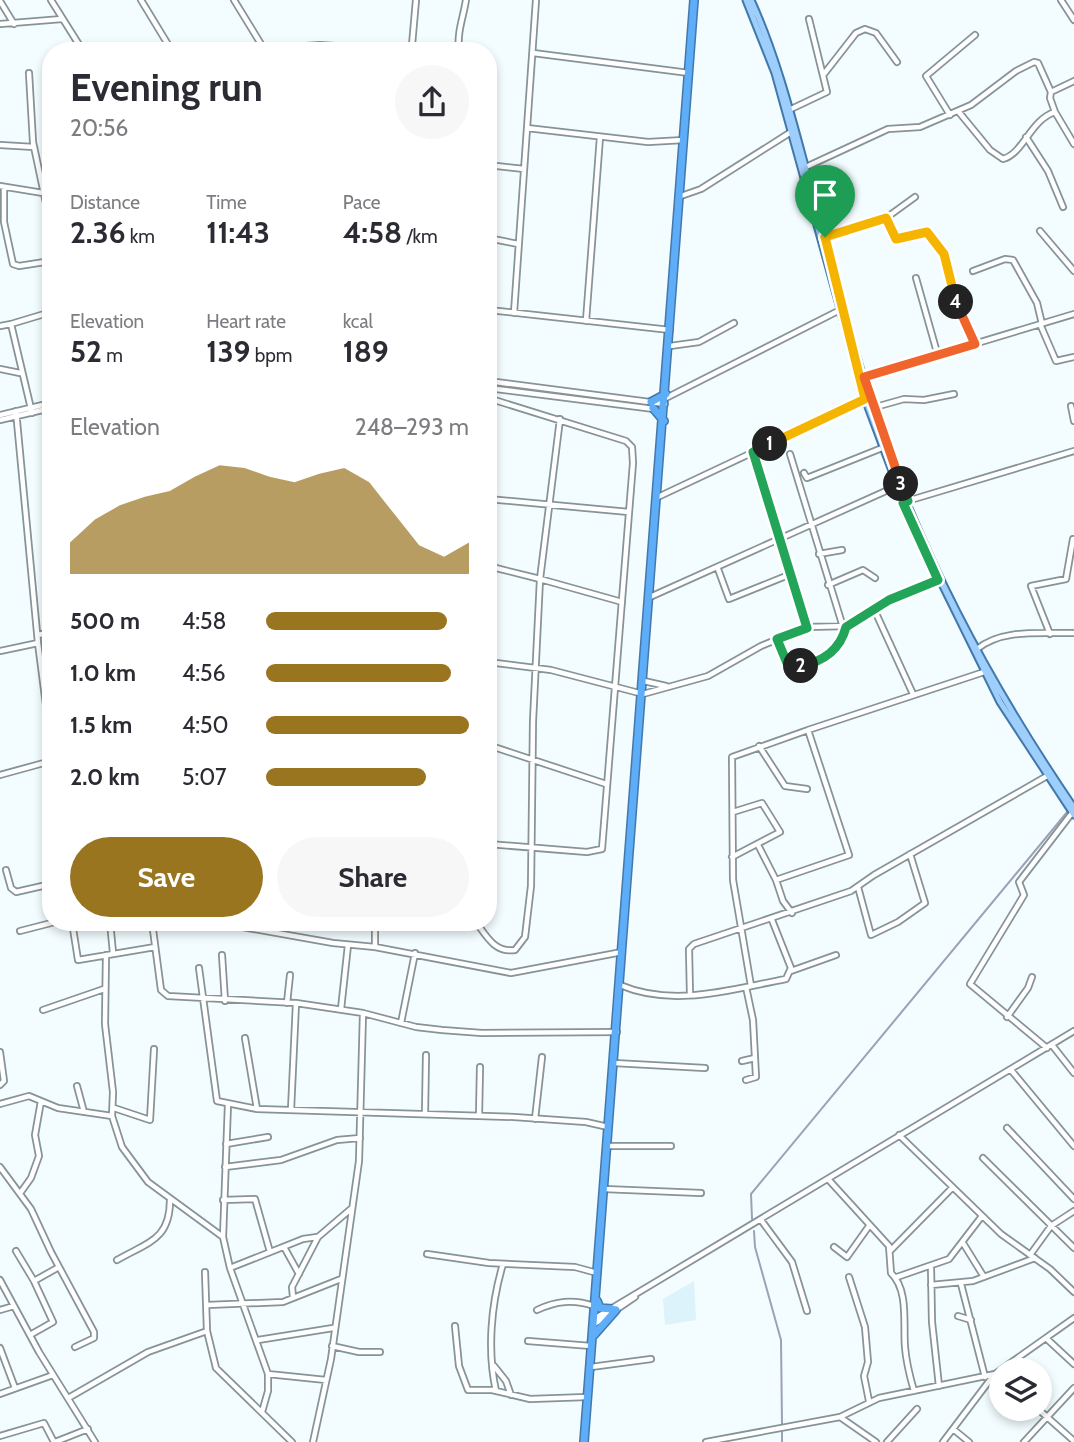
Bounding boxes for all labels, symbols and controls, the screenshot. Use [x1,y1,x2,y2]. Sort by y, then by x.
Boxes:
text: Evening run [70,64,263,111]
button: share [395,65,469,139]
text: 20:56 [70,114,128,142]
pin [795,165,855,237]
icon: arrive [806,176,844,214]
text: Distance [70,191,140,214]
text: Time [206,191,247,214]
text: Pace [343,191,381,214]
text: 2.36 [70,214,126,251]
text: 11:43 [206,214,270,251]
text: 4:58 [343,214,402,251]
text: km [126,225,155,248]
text: /km [402,225,438,248]
pin: 4 [939,284,974,320]
text: 4 [950,290,961,313]
text: Elevation [70,310,144,333]
text: Heart rate [206,310,286,333]
text: kcal [343,310,373,333]
text: 52 [70,333,102,370]
text: 139 [206,333,250,370]
text: 189 [343,333,389,370]
text: m [102,344,123,367]
text: bpm [250,344,293,367]
text: Elevation [70,413,160,441]
text: 248–293 m [355,413,469,441]
pin: 1 [752,426,788,462]
text: 1 [766,432,773,455]
pin: 3 [884,466,918,502]
text: 3 [895,472,906,495]
text: 500 m [70,607,140,635]
text: 4:58 [182,607,226,635]
pin: 2 [784,648,818,684]
text: 2 [795,654,806,677]
text: 1.0 km [70,659,136,687]
text: 4:56 [182,659,226,687]
text: 1.5 km [70,711,132,739]
text: 4:50 [182,711,229,739]
text: 2.0 km [70,763,140,791]
text: 5:07 [182,763,227,791]
button: Save [70,837,263,917]
button: Share [277,837,469,917]
map controls [989,1358,1052,1421]
button: layers [989,1358,1052,1421]

